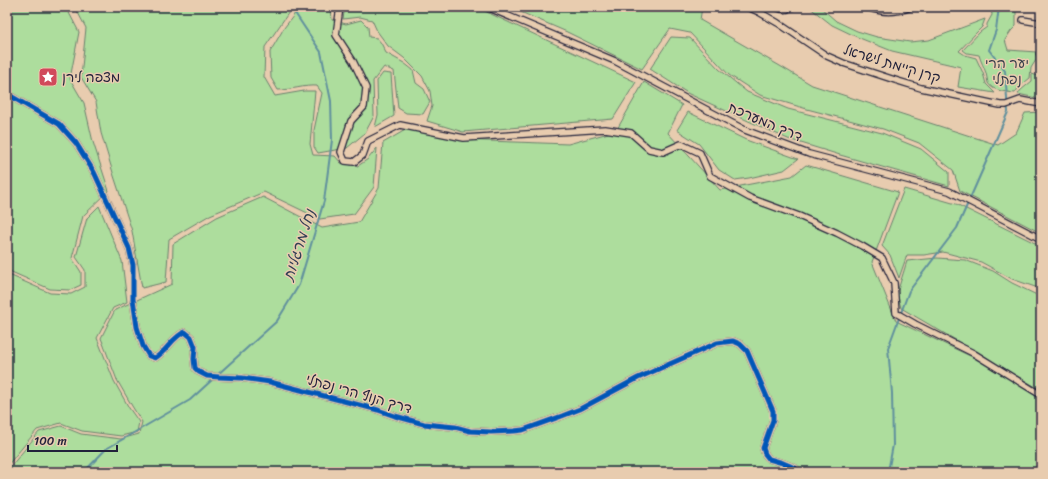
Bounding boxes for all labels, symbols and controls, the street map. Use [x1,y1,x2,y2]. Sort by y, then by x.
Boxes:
street label: קרן קיימת לישראל [840,37,944,91]
park label: יער הרי נפתלי [985,51,1029,92]
place label: מצפה לירן [62,65,120,90]
place icon: מצפה לירן [37,66,59,88]
street label: דרך המערכת [723,95,806,149]
water label: נחל מרגליות [275,204,323,286]
street label: דרך הנוף הרי נפתלי [303,367,415,421]
scale bar [28,427,117,453]
text: 100 m [34,430,67,452]

